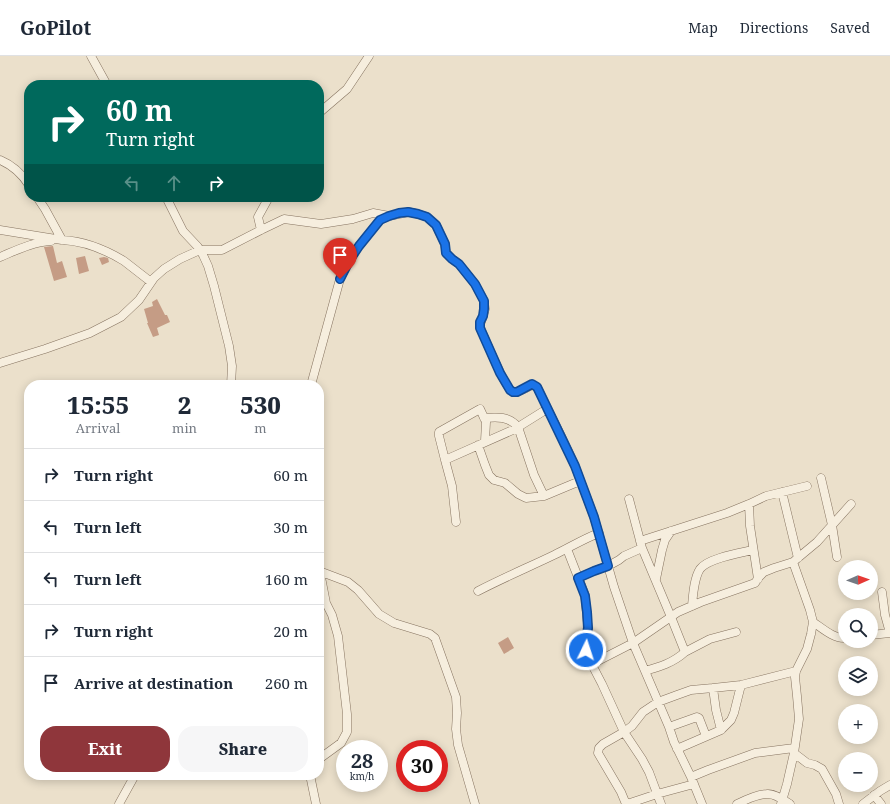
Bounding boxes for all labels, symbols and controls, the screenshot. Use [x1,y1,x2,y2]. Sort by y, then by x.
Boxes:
text: GoPilot [20,15,91,41]
text: Map [688,18,718,37]
text: Directions [740,18,808,37]
text: Saved [830,18,870,37]
text: 60 m [106,91,173,129]
icon: right [40,96,92,148]
text: Turn right [106,127,195,151]
icon: left [121,172,143,194]
icon: ahead [163,172,185,194]
icon: right [205,172,227,194]
pin [323,238,357,279]
icon: arrive [329,244,351,266]
text: 15:55 [67,388,129,421]
text: 2 [178,388,191,421]
text: 530 [240,388,281,421]
text: Arrival [76,419,120,437]
text: min [172,419,197,437]
text: m [254,419,267,437]
icon: right [40,464,62,486]
text: Turn right [74,465,153,485]
text: 60 m [273,465,308,485]
icon: left [40,516,62,538]
text: Turn left [74,517,142,537]
text: 30 m [273,517,308,537]
north arrow [838,560,878,600]
map controls [838,560,878,792]
icon: left [40,568,62,590]
text: Turn left [74,569,142,589]
text: 160 m [265,569,308,589]
button: search [838,608,878,648]
icon: right [40,620,62,642]
text: Turn right [74,621,153,641]
text: 20 m [273,621,308,641]
position arrow [565,629,607,671]
button: layers [838,656,878,696]
icon: arrive [40,672,62,694]
text: Arrive at destination [74,673,233,693]
text: 260 m [265,673,308,693]
button: + [838,704,878,744]
button: Exit [40,726,170,772]
button: Share [178,726,308,772]
speed limit sign: 30 [396,740,448,792]
text: 28 [351,747,373,774]
button: − [838,752,878,792]
text: km/h [350,769,374,783]

